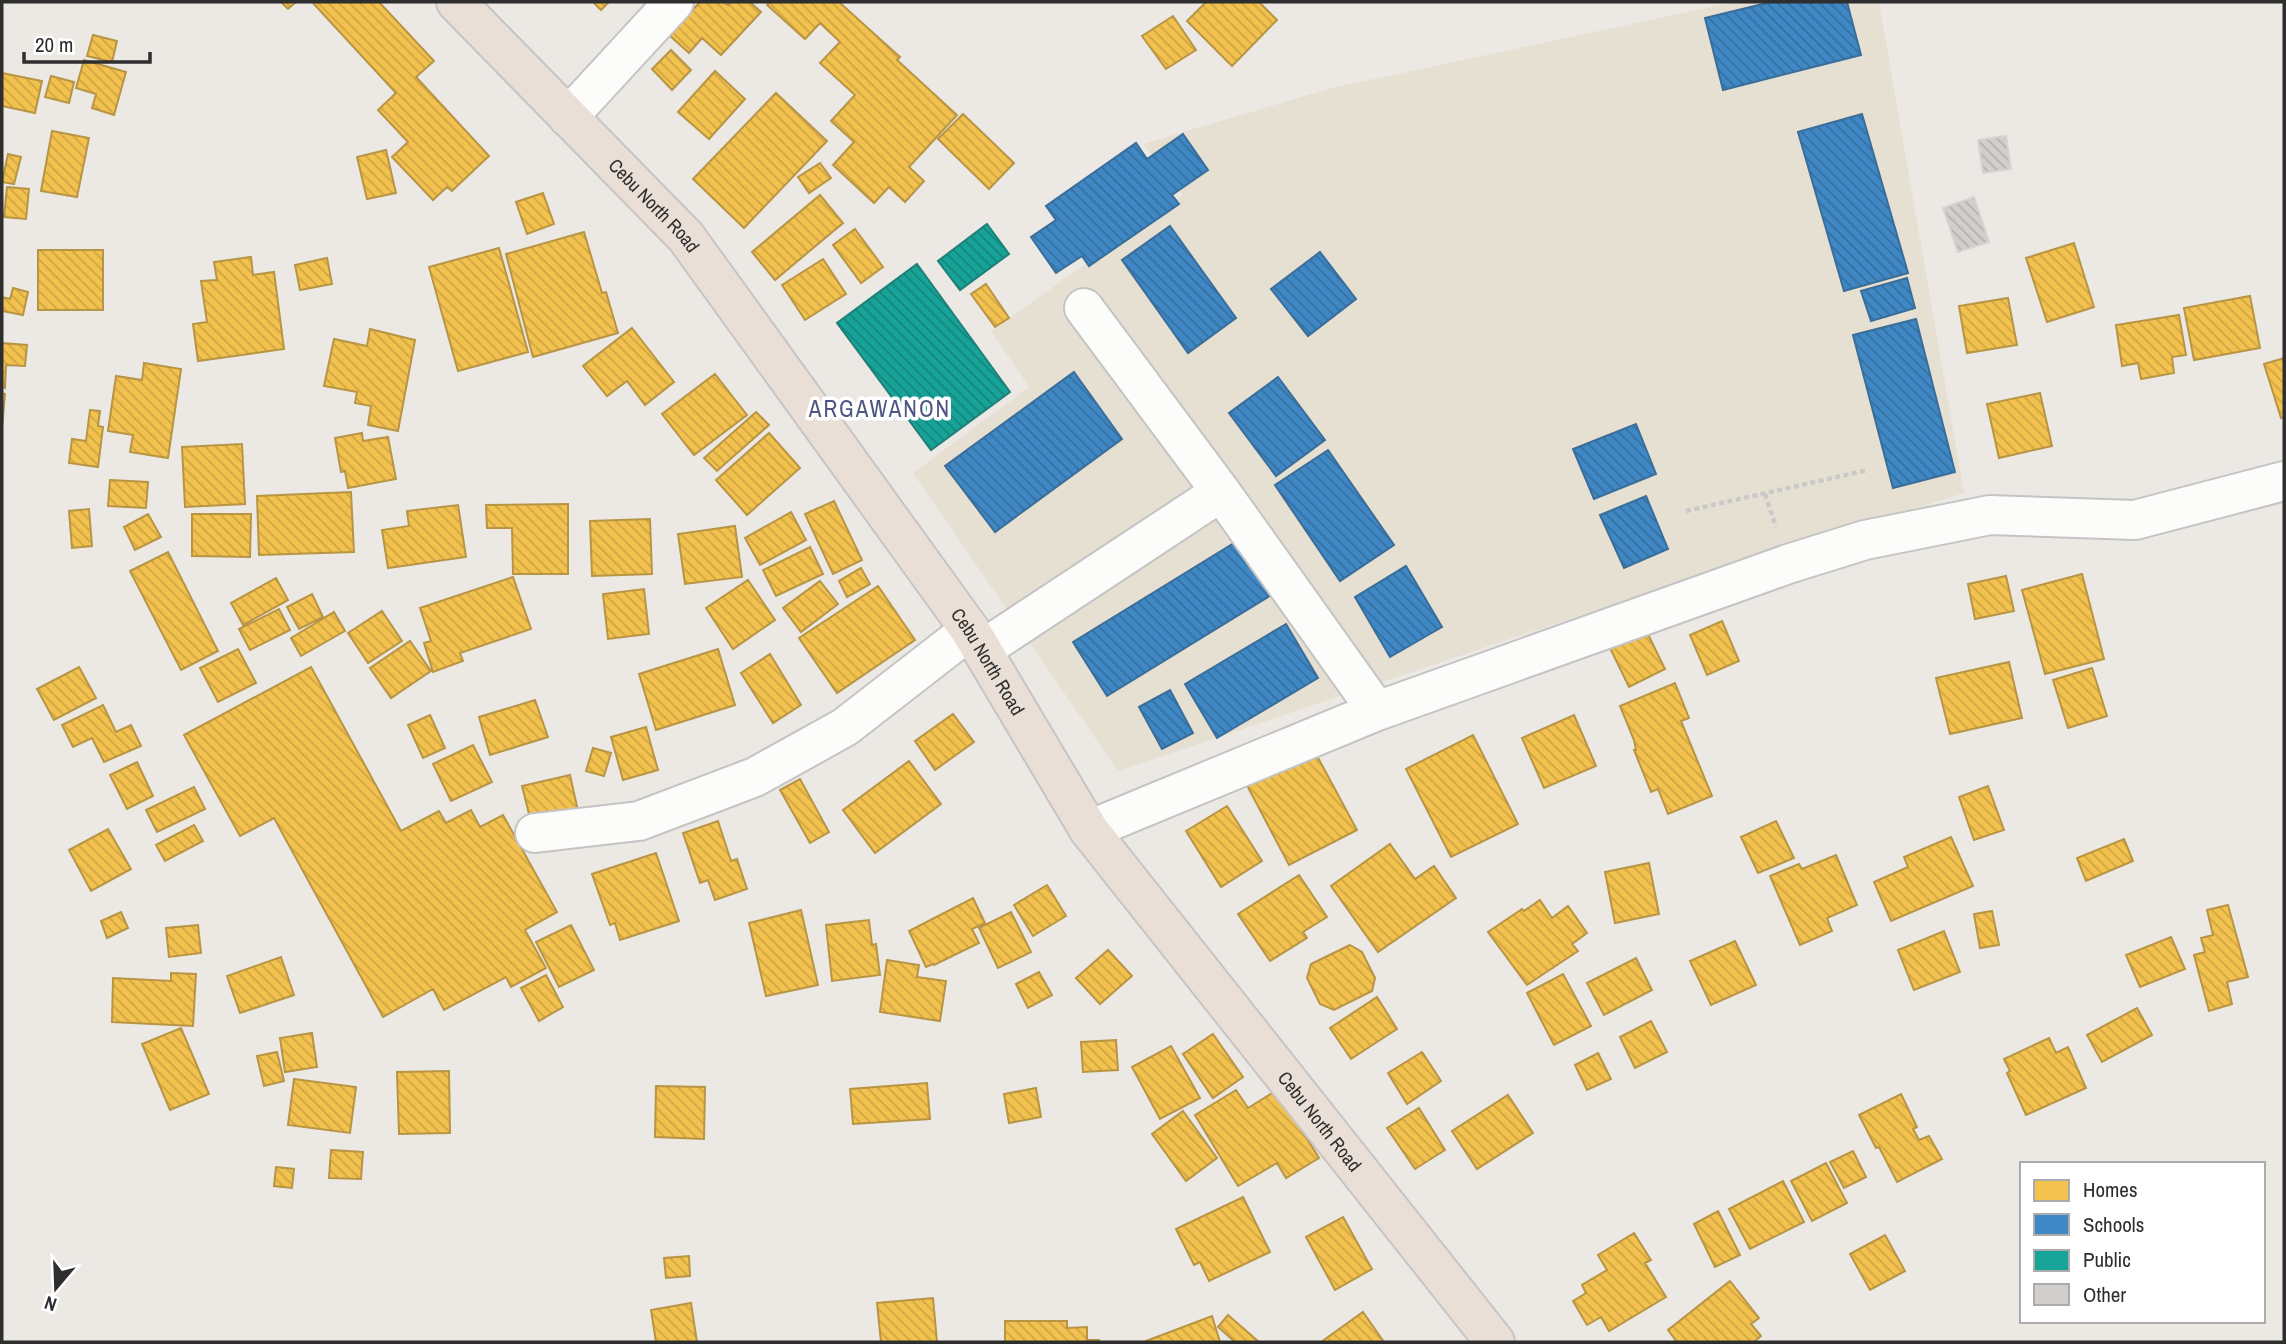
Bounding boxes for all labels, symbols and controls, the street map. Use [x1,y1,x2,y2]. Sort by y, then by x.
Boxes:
scale bar [24,21,150,65]
text: 20 m [35,30,73,59]
street label: Cebu North Road [603,153,706,257]
district label: ARGAWANON [808,393,951,424]
street label: Cebu North Road [945,603,1031,720]
street label: Cebu North Road [1272,1066,1368,1177]
legend [2020,1162,2265,1323]
text: Homes [2083,1175,2138,1204]
text: Schools [2083,1210,2144,1239]
text: Public [2083,1245,2131,1274]
north arrow [21,1253,91,1323]
text: Other [2083,1280,2126,1309]
text: N [41,1290,60,1318]

